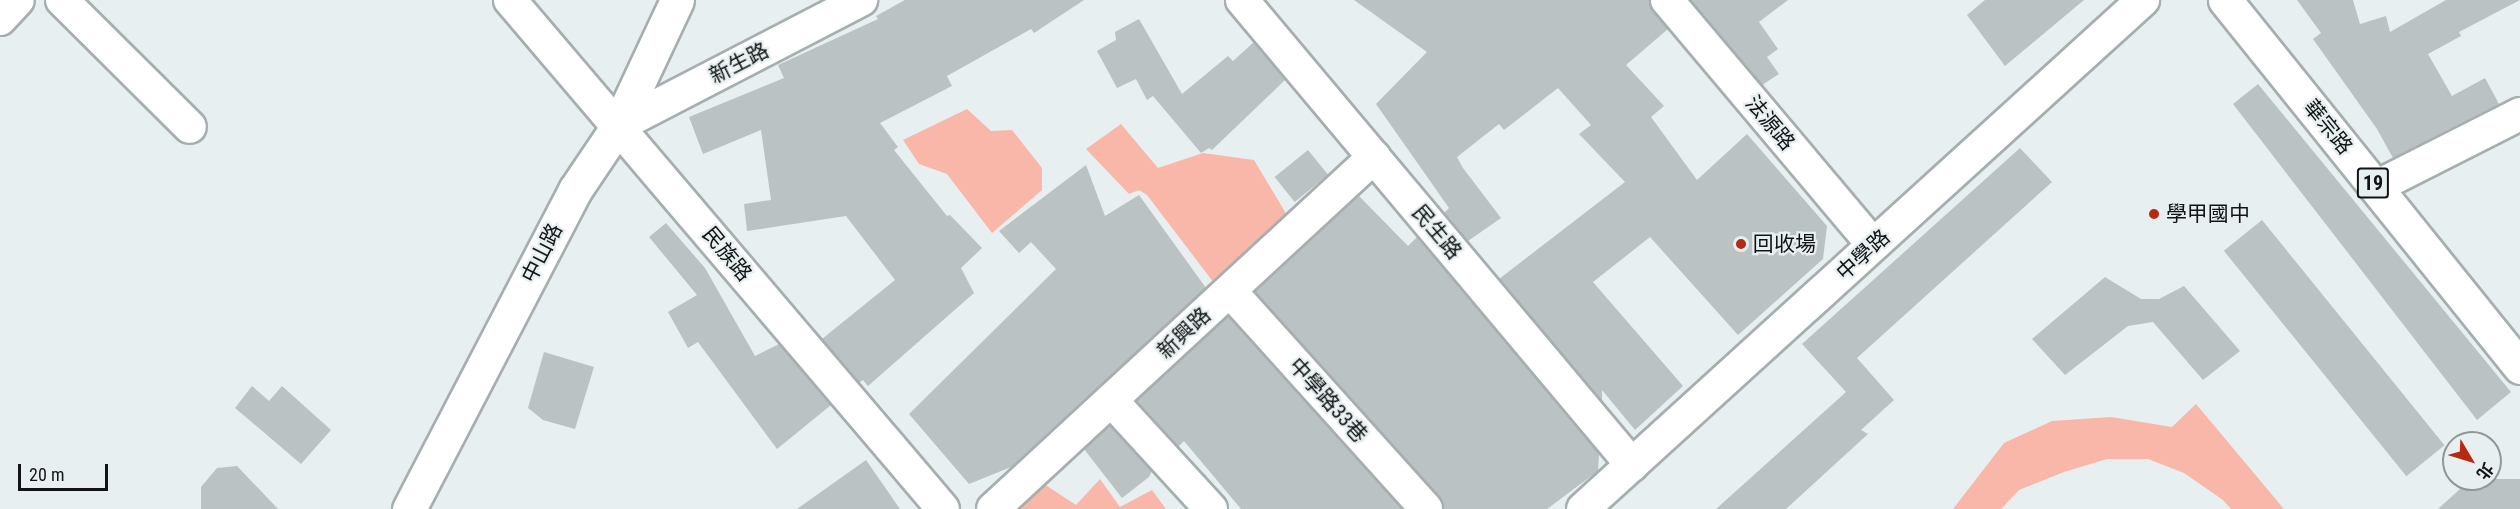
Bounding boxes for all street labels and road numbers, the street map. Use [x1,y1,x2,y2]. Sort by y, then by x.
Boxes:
street label: 新生路 [705,37,773,89]
street label: 法源路 [1740,91,1800,155]
street label: 華宗路 [2298,95,2358,159]
road number: 19 [2356,166,2390,200]
street label: 民生路 [1407,200,1467,264]
street label: 中山路 [516,219,568,287]
street label: 民族路 [697,222,757,286]
street label: 中學路 [1831,225,1895,285]
street label: 新興路 [1152,302,1216,364]
street label: 中學路33巷 [1284,353,1372,447]

